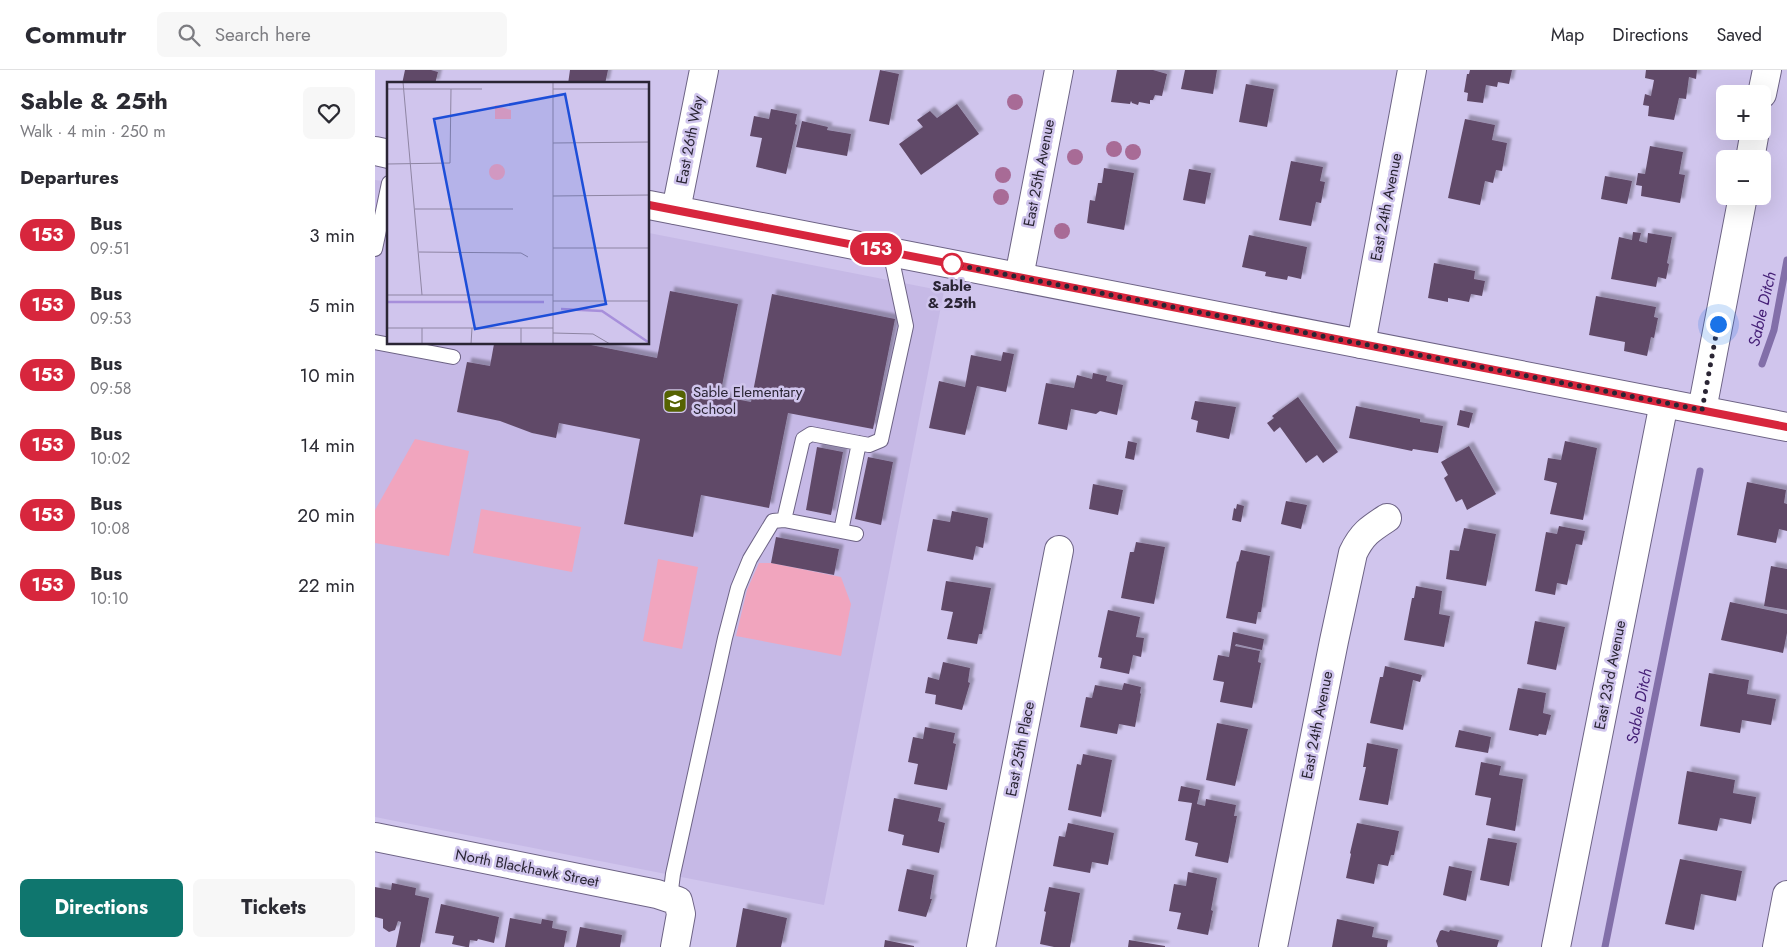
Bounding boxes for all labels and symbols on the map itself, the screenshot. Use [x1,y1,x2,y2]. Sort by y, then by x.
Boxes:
inset map [387,82,650,345]
street label: East 26th Way [671,93,709,186]
street label: East 25th Avenue [1018,117,1060,229]
street label: East 24th Avenue [1365,151,1407,263]
line badge: 153 [847,233,905,265]
marker: Sable & 25th [941,253,963,275]
water label: Sable Ditch [1742,269,1782,349]
place label: Sable & 25th [928,275,976,314]
your location [1706,312,1731,337]
place label: Sable Elementary School [693,381,803,420]
school or university icon: Sable Elementary School [662,388,688,414]
street label: East 23rd Avenue [1589,618,1631,732]
water label: Sable Ditch [1620,666,1658,746]
street label: East 24th Avenue [1296,669,1338,781]
street label: East 25th Place [1000,699,1040,798]
street label: North Blackhawk Street [453,843,601,893]

